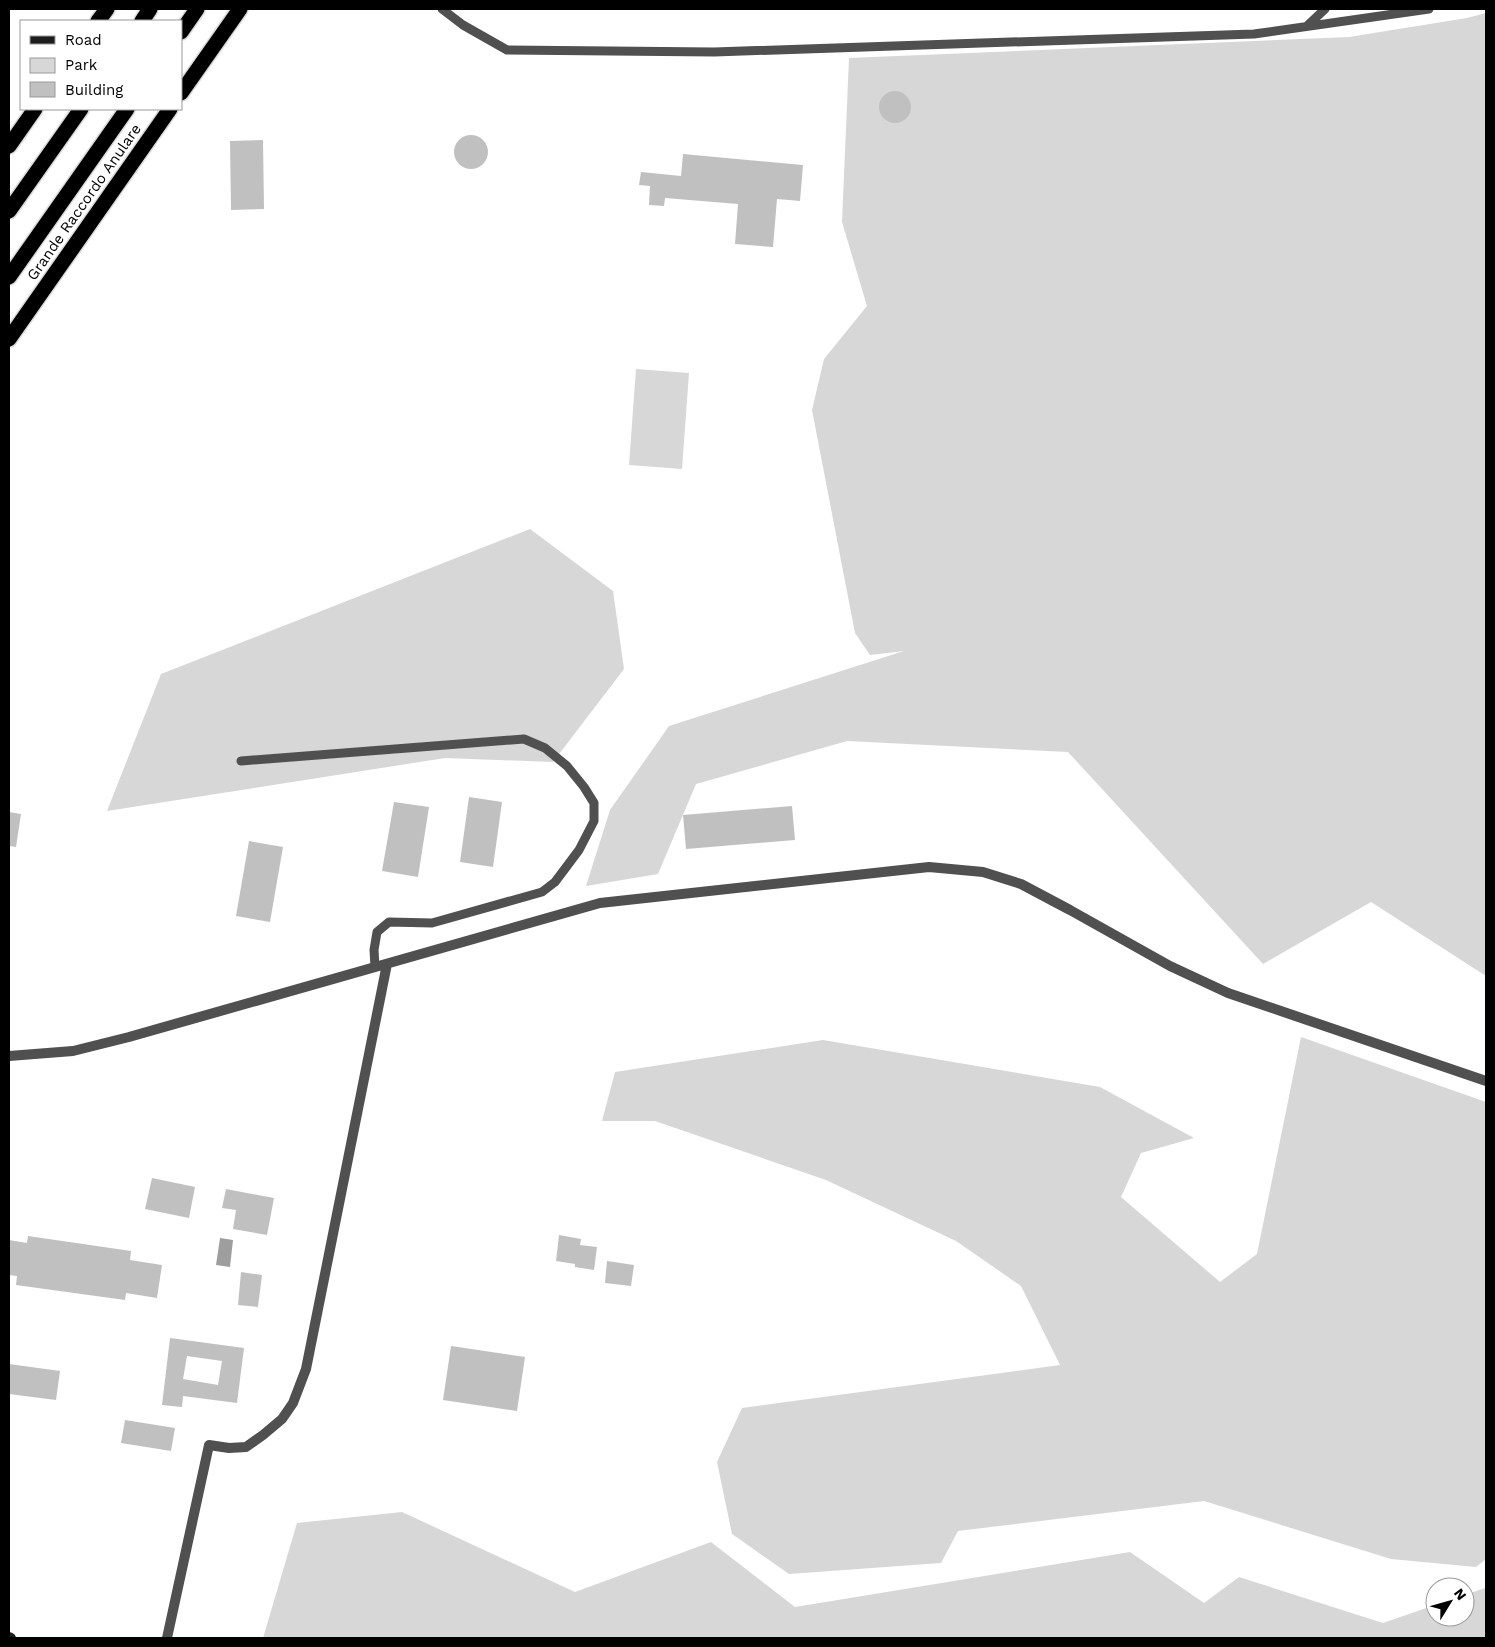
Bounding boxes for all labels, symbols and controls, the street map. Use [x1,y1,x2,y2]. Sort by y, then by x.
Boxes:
legend [20,20,182,110]
text: Road [65,31,102,49]
text: Park [65,56,98,74]
text: Building [65,81,123,99]
street label: Grande Raccordo Anulare [23,120,145,284]
north arrow [1425,1577,1475,1627]
text: N [1451,1585,1470,1603]

